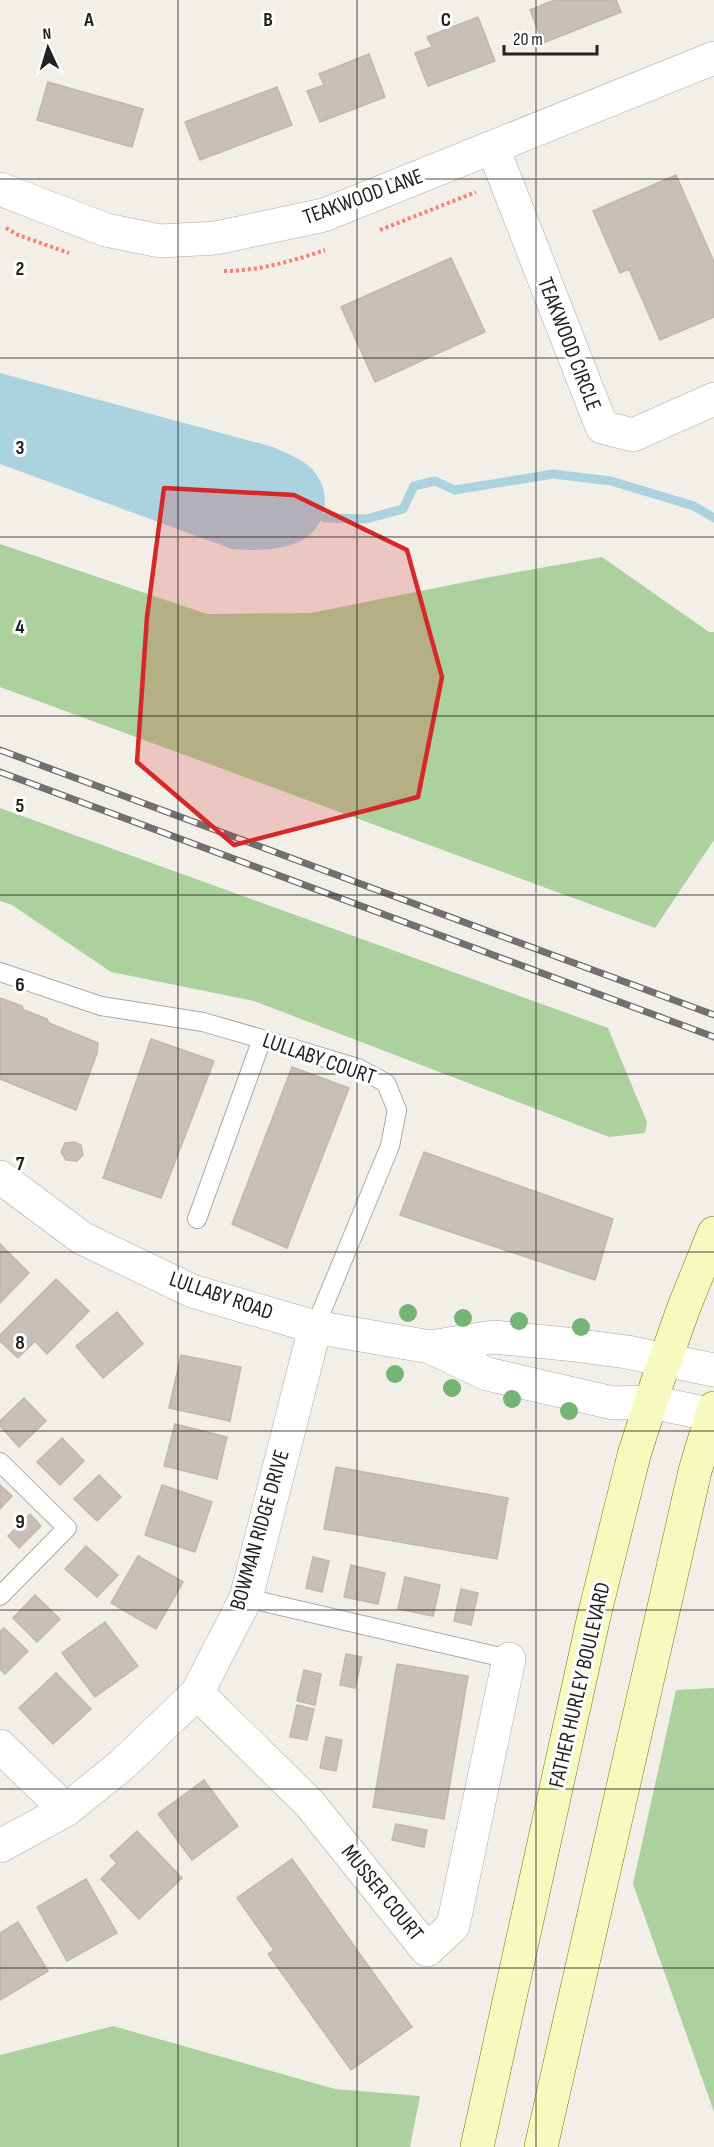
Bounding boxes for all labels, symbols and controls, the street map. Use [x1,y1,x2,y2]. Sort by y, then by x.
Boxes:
text: A [83,8,94,32]
text: B [263,8,273,32]
text: C [441,8,451,32]
north arrow [18,18,78,78]
scale bar [504,18,597,56]
text: N [42,25,52,44]
text: 20 m [513,29,543,50]
street label: TEAKWOOD LANE [299,163,427,231]
text: 2 [16,257,24,281]
street label: TEAKWOOD CIRCLE [531,273,607,415]
text: 3 [16,436,25,460]
text: 4 [15,615,25,639]
text: 5 [16,794,25,818]
text: 6 [15,973,25,997]
street label: LULLABY COURT [259,1027,379,1091]
text: 7 [16,1152,25,1176]
street label: LULLABY ROAD [166,1266,276,1326]
text: 8 [15,1331,25,1355]
street label: BOWMAN RIDGE DRIVE [224,1447,296,1613]
text: 9 [15,1510,25,1534]
street label: FATHER HURLEY BOULEVARD [543,1580,617,1790]
street label: MUSSER COURT [335,1839,429,1947]

